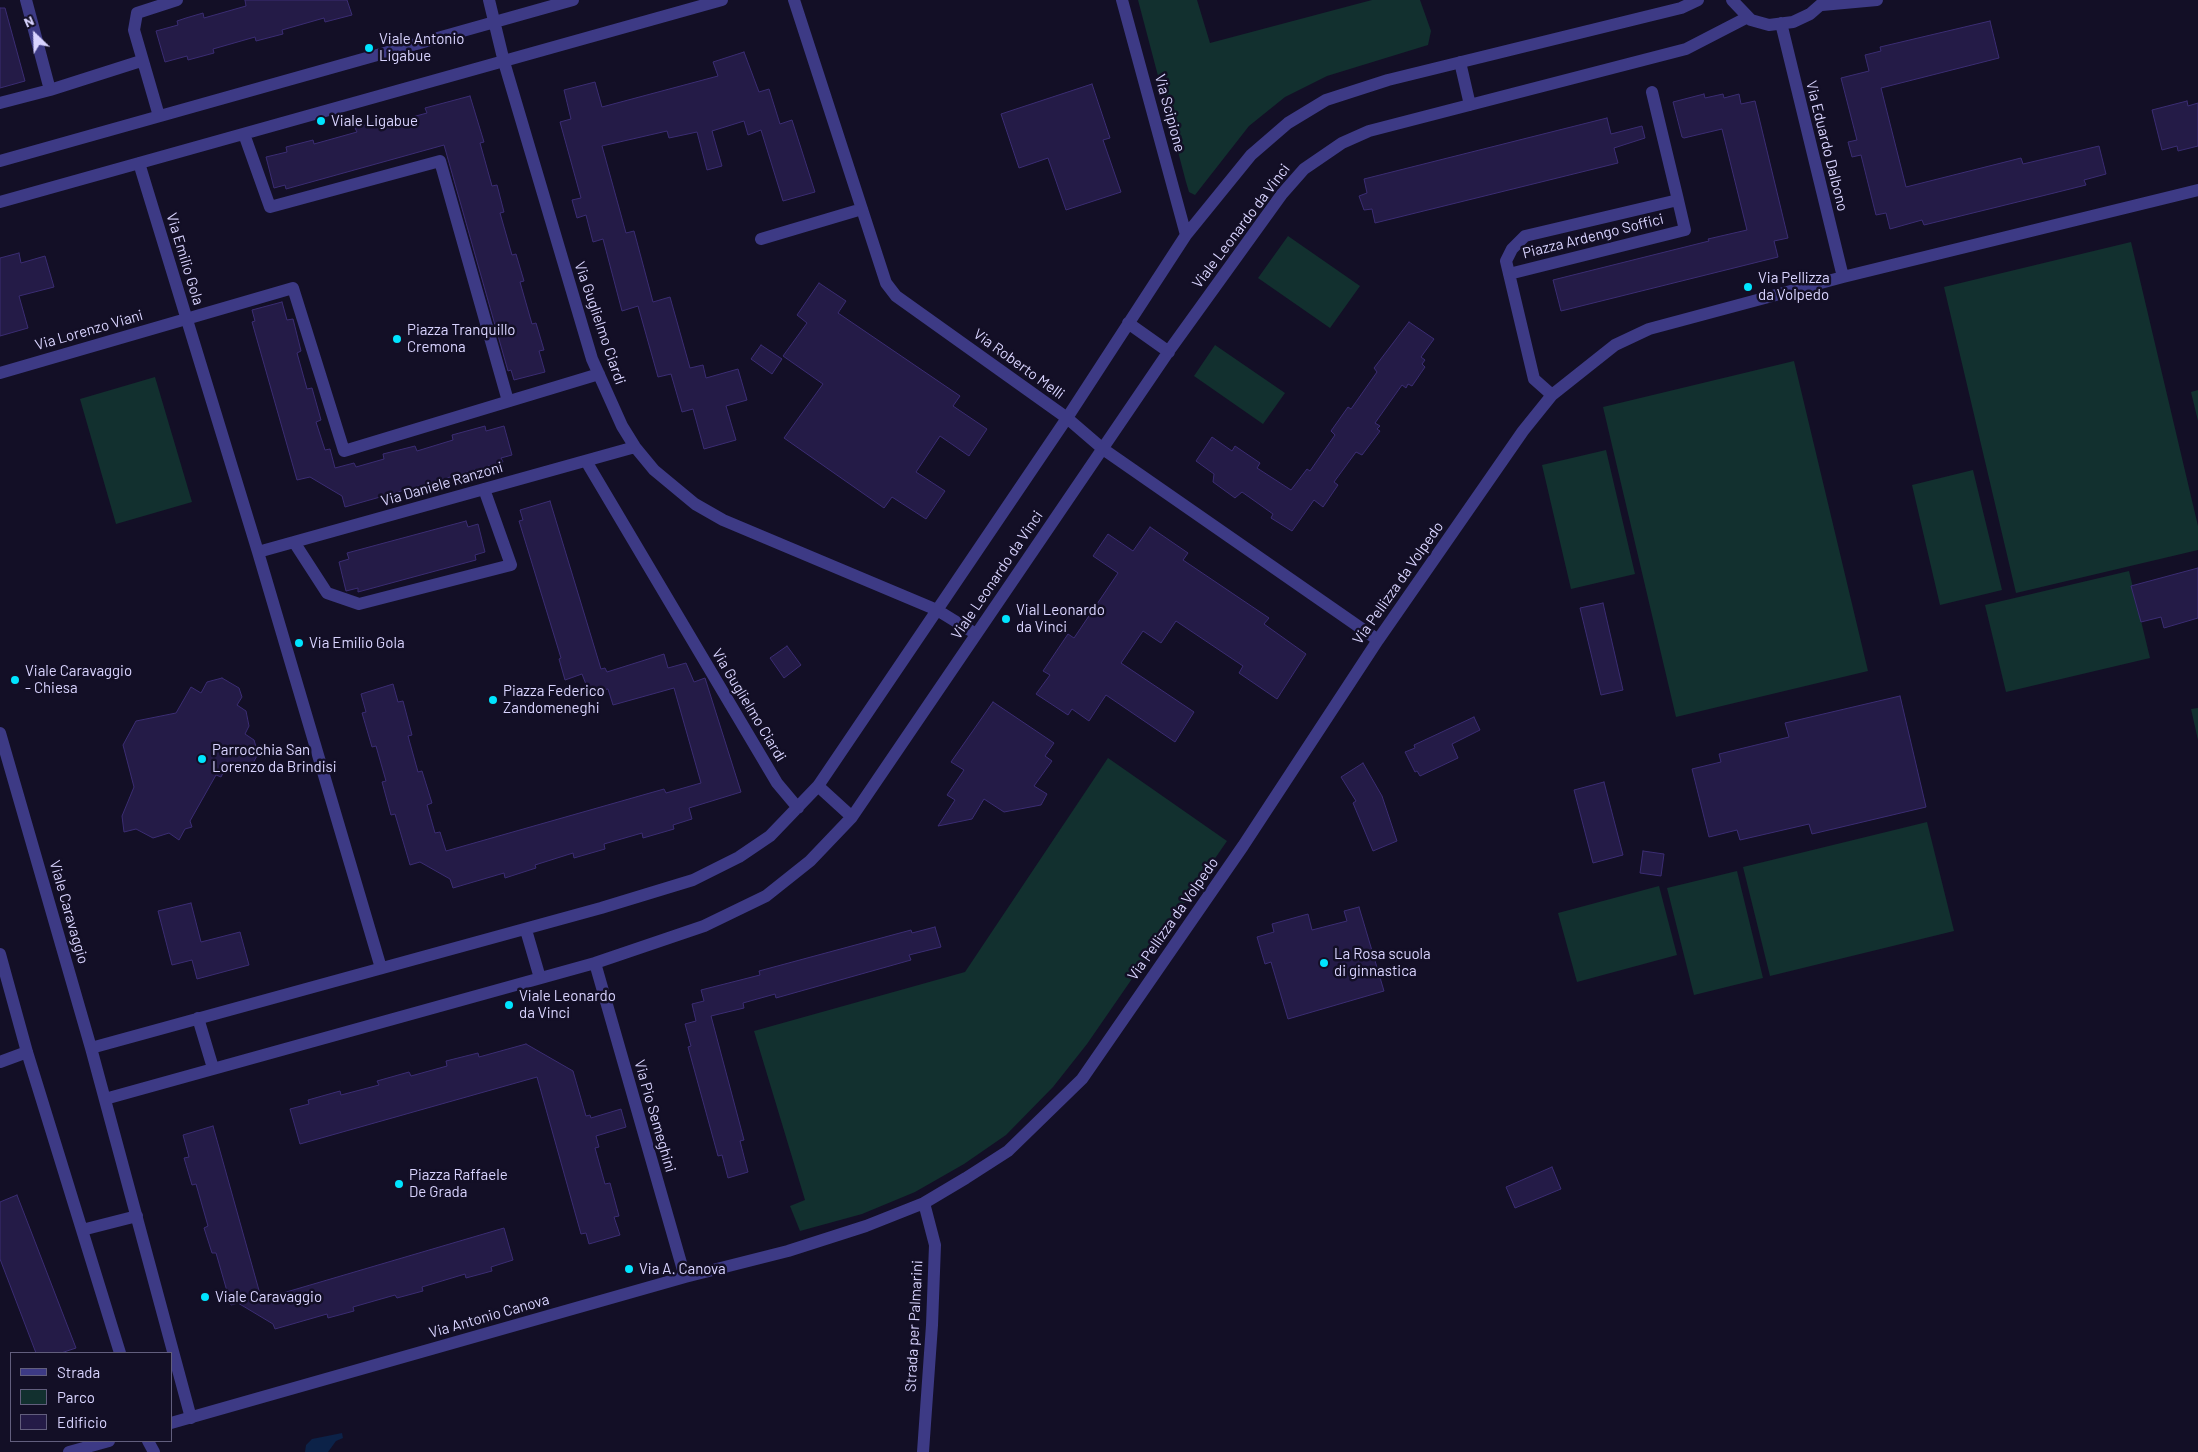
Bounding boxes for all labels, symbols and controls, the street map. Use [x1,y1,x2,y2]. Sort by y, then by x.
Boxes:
north arrow [10,10,60,60]
text: N [21,11,36,30]
place label: Viale Antonio Ligabue [379,30,464,65]
marker: Viale Antonio Ligabue [363,42,375,54]
street label: Via Scipione [1151,72,1189,154]
street label: Via Eduardo Dalbono [1802,79,1852,213]
place label: Viale Ligabue [331,112,418,130]
marker: Viale Ligabue [315,115,327,127]
street label: Viale Leonardo da Vinci [1188,160,1294,292]
street label: Piazza Ardengo Soffici [1521,210,1665,262]
street label: Via Emilio Gola [162,211,208,307]
street label: Via Guglielmo Ciardi [571,259,629,387]
place label: Via Pellizza da Volpedo [1758,269,1830,304]
marker: Via Pellizza da Volpedo [1742,281,1754,293]
street label: Via Lorenzo Viani [33,306,145,354]
place label: Piazza Tranquillo Cremona [407,321,516,356]
street label: Via Roberto Melli [970,325,1068,403]
marker: Piazza Tranquillo Cremona [391,333,403,345]
street label: Via Daniele Ranzoni [379,458,505,510]
street label: Viale Leonardo da Vinci [947,507,1047,643]
street label: Via Pellizza da Volpedo [1349,518,1447,648]
place label: Vial Leonardo da Vinci [1016,601,1105,636]
marker: Vial Leonardo da Vinci [1000,613,1012,625]
place label: Via Emilio Gola [309,634,405,652]
marker: Via Emilio Gola [293,637,305,649]
street label: Via Guglielmo Ciardi [708,645,790,765]
place label: Viale Caravaggio - Chiesa [25,662,132,697]
marker: Viale Caravaggio - Chiesa [9,674,21,686]
place label: Piazza Federico Zandomeneghi [503,682,605,717]
marker: Piazza Federico Zandomeneghi [487,694,499,706]
place label: Parrocchia San Lorenzo da Brindisi [212,741,337,776]
marker: Parrocchia San Lorenzo da Brindisi [196,753,208,765]
street label: Via Pellizza da Volpedo [1124,854,1222,984]
street label: Viale Caravaggio [46,858,92,966]
place label: La Rosa scuola di ginnastica [1334,945,1431,980]
marker: La Rosa scuola di ginnastica [1318,957,1330,969]
place label: Viale Leonardo da Vinci [519,987,616,1022]
marker: Viale Leonardo da Vinci [503,999,515,1011]
street label: Via Pio Semeghini [630,1058,680,1174]
place label: Piazza Raffaele De Grada [409,1166,508,1201]
marker: Piazza Raffaele De Grada [393,1178,405,1190]
place label: Via A. Canova [639,1260,726,1278]
street label: Strada per Palmarini [902,1260,926,1392]
marker: Via A. Canova [623,1263,635,1275]
place label: Viale Caravaggio [215,1288,322,1306]
street label: Via Antonio Canova [427,1290,551,1342]
marker: Viale Caravaggio [199,1291,211,1303]
legend [10,1352,172,1442]
text: Strada [57,1363,100,1381]
text: Parco [57,1388,95,1406]
text: Edificio [57,1413,107,1431]

